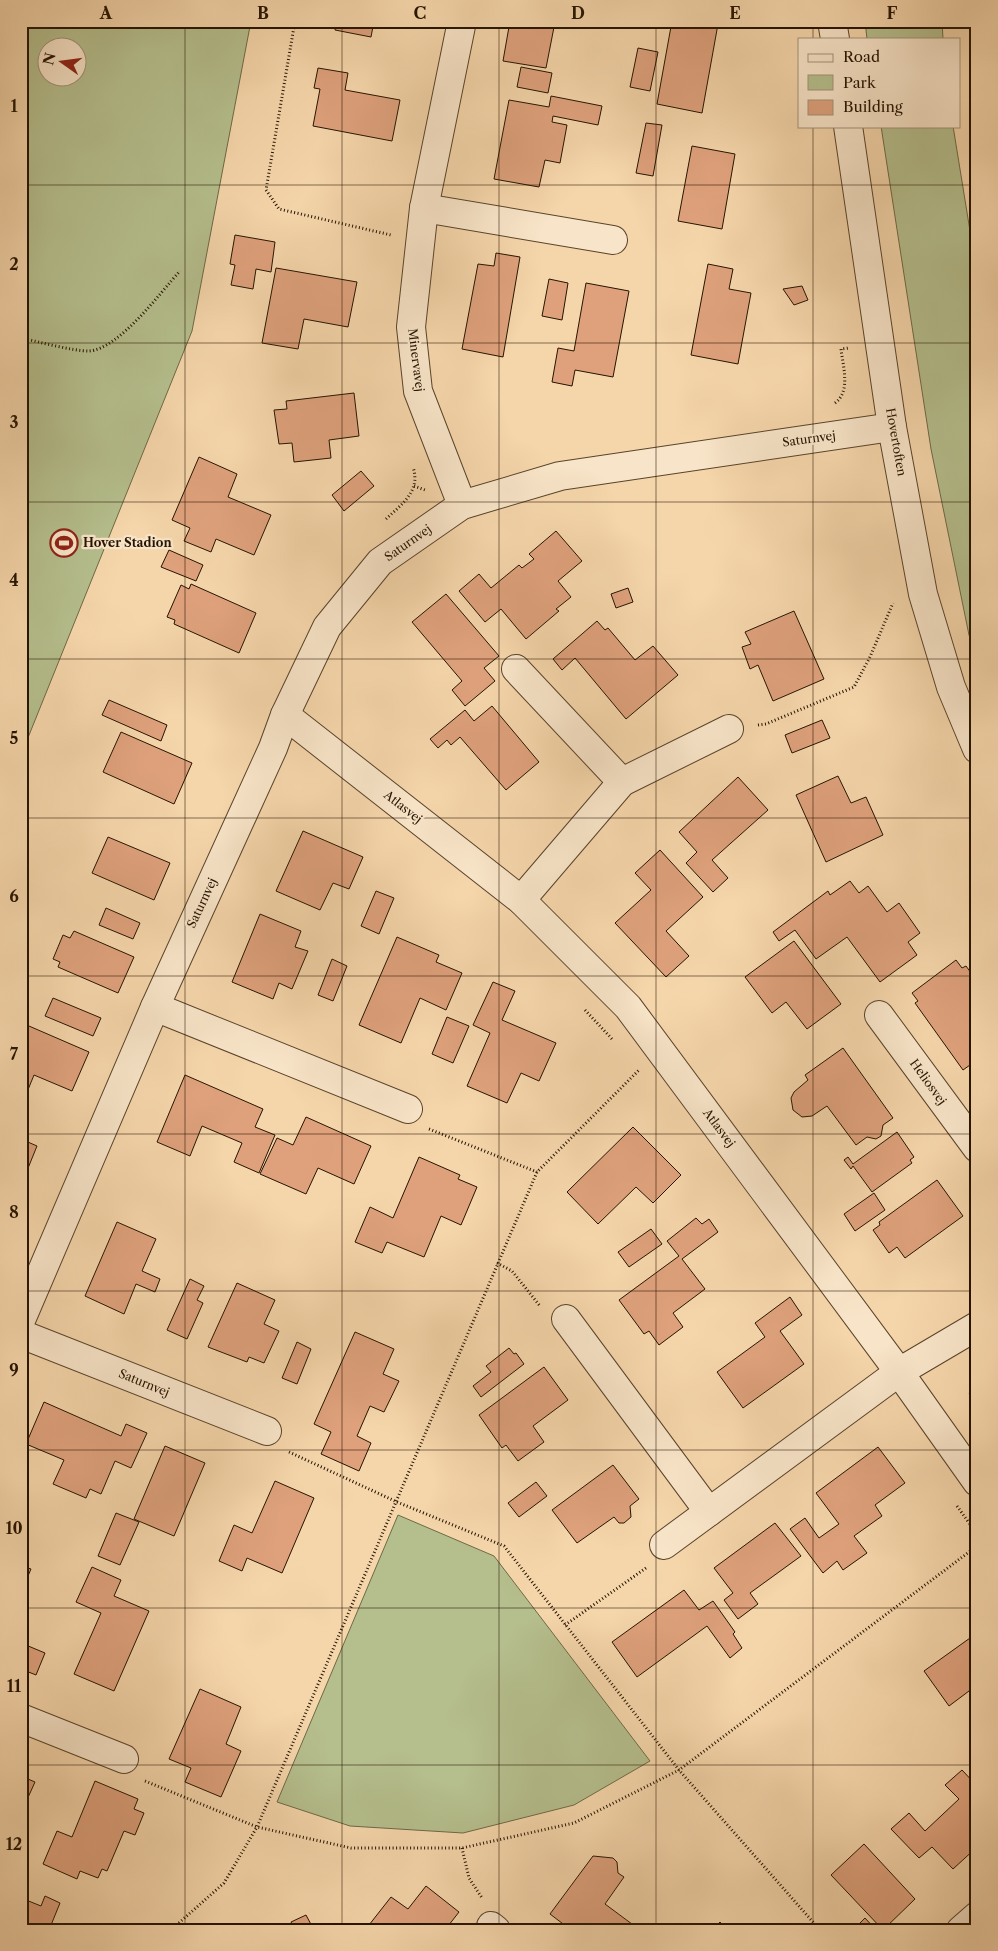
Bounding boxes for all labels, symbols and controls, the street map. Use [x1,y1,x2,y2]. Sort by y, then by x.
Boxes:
text: A [99,3,113,23]
text: B [257,3,269,23]
text: C [414,3,426,23]
text: D [571,3,585,23]
text: E [729,3,741,23]
text: F [887,3,898,23]
north arrow [38,38,88,88]
legend [798,38,960,128]
text: Road [843,47,880,66]
text: N [39,51,60,67]
text: Park [843,73,877,92]
text: 1 [10,96,18,116]
text: Building [843,97,903,116]
text: 2 [9,254,19,274]
street label: Minervavej [405,328,428,392]
street label: Hovertoften [883,407,910,478]
text: 3 [9,412,19,432]
street label: Saturnvej [781,427,837,450]
street label: Saturnvej [381,521,434,564]
sports icon: Hover Stadion [49,528,79,558]
place label: Hover Stadion [83,535,172,550]
text: 4 [9,570,19,590]
text: 5 [10,728,19,748]
street label: Atlasvej [380,786,425,826]
street label: Saturnvej [183,875,220,930]
text: 6 [9,886,19,906]
text: 7 [10,1044,19,1064]
street label: Heliosvej [907,1056,950,1107]
street label: Atlasvej [699,1105,739,1150]
text: 8 [9,1202,19,1222]
text: 9 [9,1360,19,1380]
street label: Saturnvej [117,1366,172,1400]
text: 10 [5,1518,23,1538]
text: 11 [7,1676,22,1696]
text: 12 [6,1834,22,1854]

